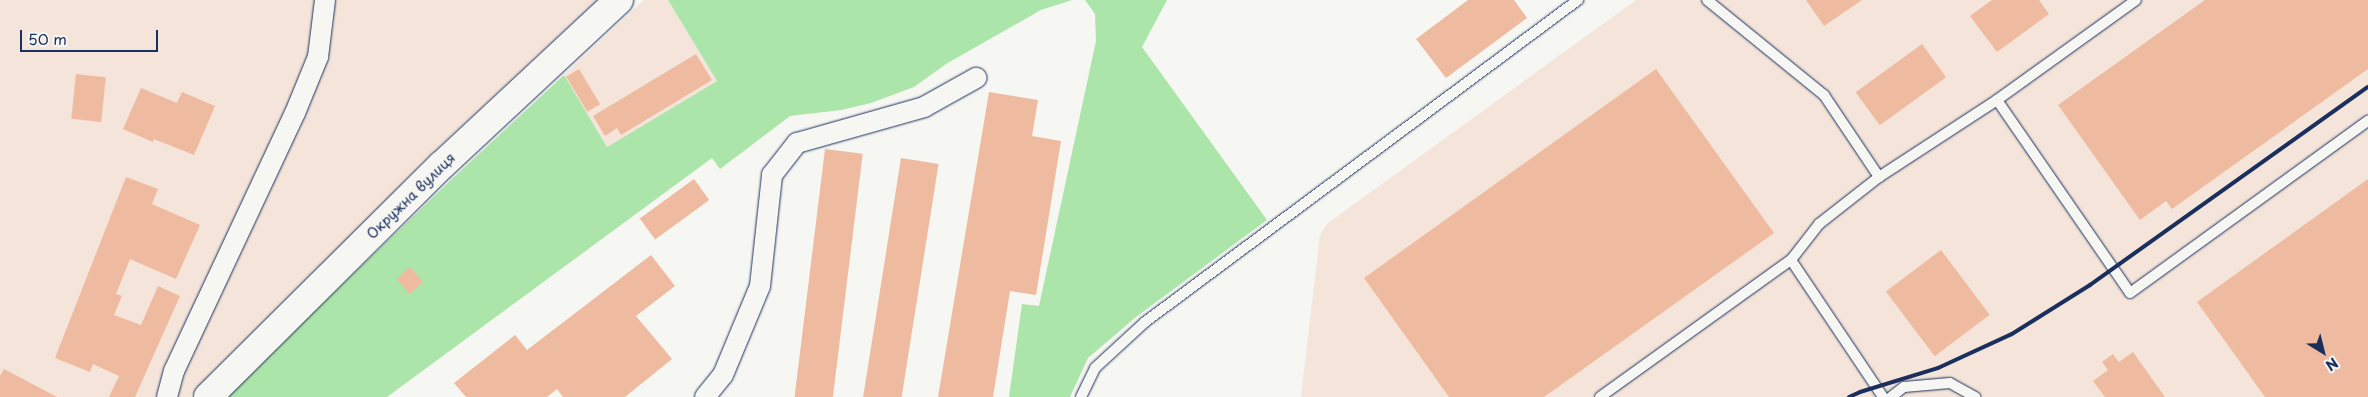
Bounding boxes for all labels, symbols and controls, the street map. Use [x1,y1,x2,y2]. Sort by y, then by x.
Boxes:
scale bar [22,20,160,52]
text: 50 m [28,27,67,50]
street label: Окружна вулиця [363,149,459,243]
north arrow [2298,327,2348,377]
text: N [2321,353,2343,376]

